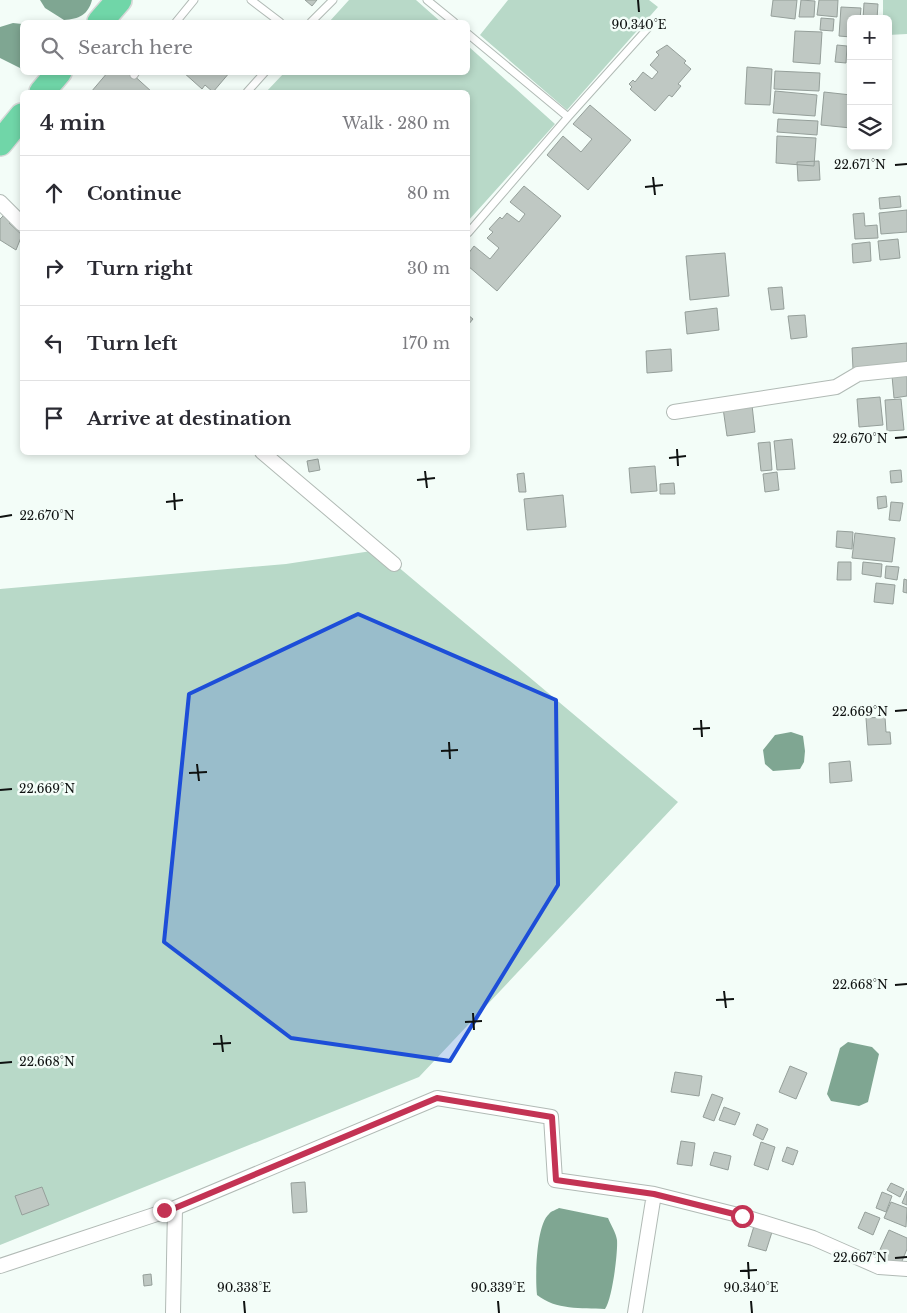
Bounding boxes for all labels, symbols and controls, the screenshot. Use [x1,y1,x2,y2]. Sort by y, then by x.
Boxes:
map controls [847,15,892,150]
button: + [847,15,892,60]
text: 90.340°E [611,17,667,32]
search box [20,20,470,75]
icon: search [38,34,66,62]
text: Search here [78,36,193,59]
button: − [847,60,892,105]
button: layers [847,105,892,150]
text: 4 min [40,110,106,136]
text: Walk · 280 m [342,113,450,133]
text: 22.671°N [834,157,886,172]
icon: ahead [40,179,68,207]
text: Continue [87,182,182,205]
text: 80 m [407,183,450,203]
icon: right [40,254,68,282]
text: Turn right [87,257,193,280]
text: 30 m [407,258,450,278]
icon: left [40,329,68,357]
text: Turn left [87,332,178,355]
text: 170 m [402,333,450,353]
icon: arrive [40,404,68,432]
text: Arrive at destination [87,407,291,430]
text: 22.670°N [832,431,888,446]
text: 22.670°N [19,508,75,523]
text: 22.669°N [832,704,888,719]
text: 22.669°N [19,781,75,796]
text: 22.668°N [832,977,888,992]
text: 22.668°N [19,1054,75,1069]
route end [153,1199,176,1222]
route start [731,1205,754,1228]
text: 22.667°N [833,1250,887,1265]
text: 90.338°E [217,1280,271,1295]
text: 90.339°E [471,1280,526,1295]
text: 90.340°E [723,1280,779,1295]

